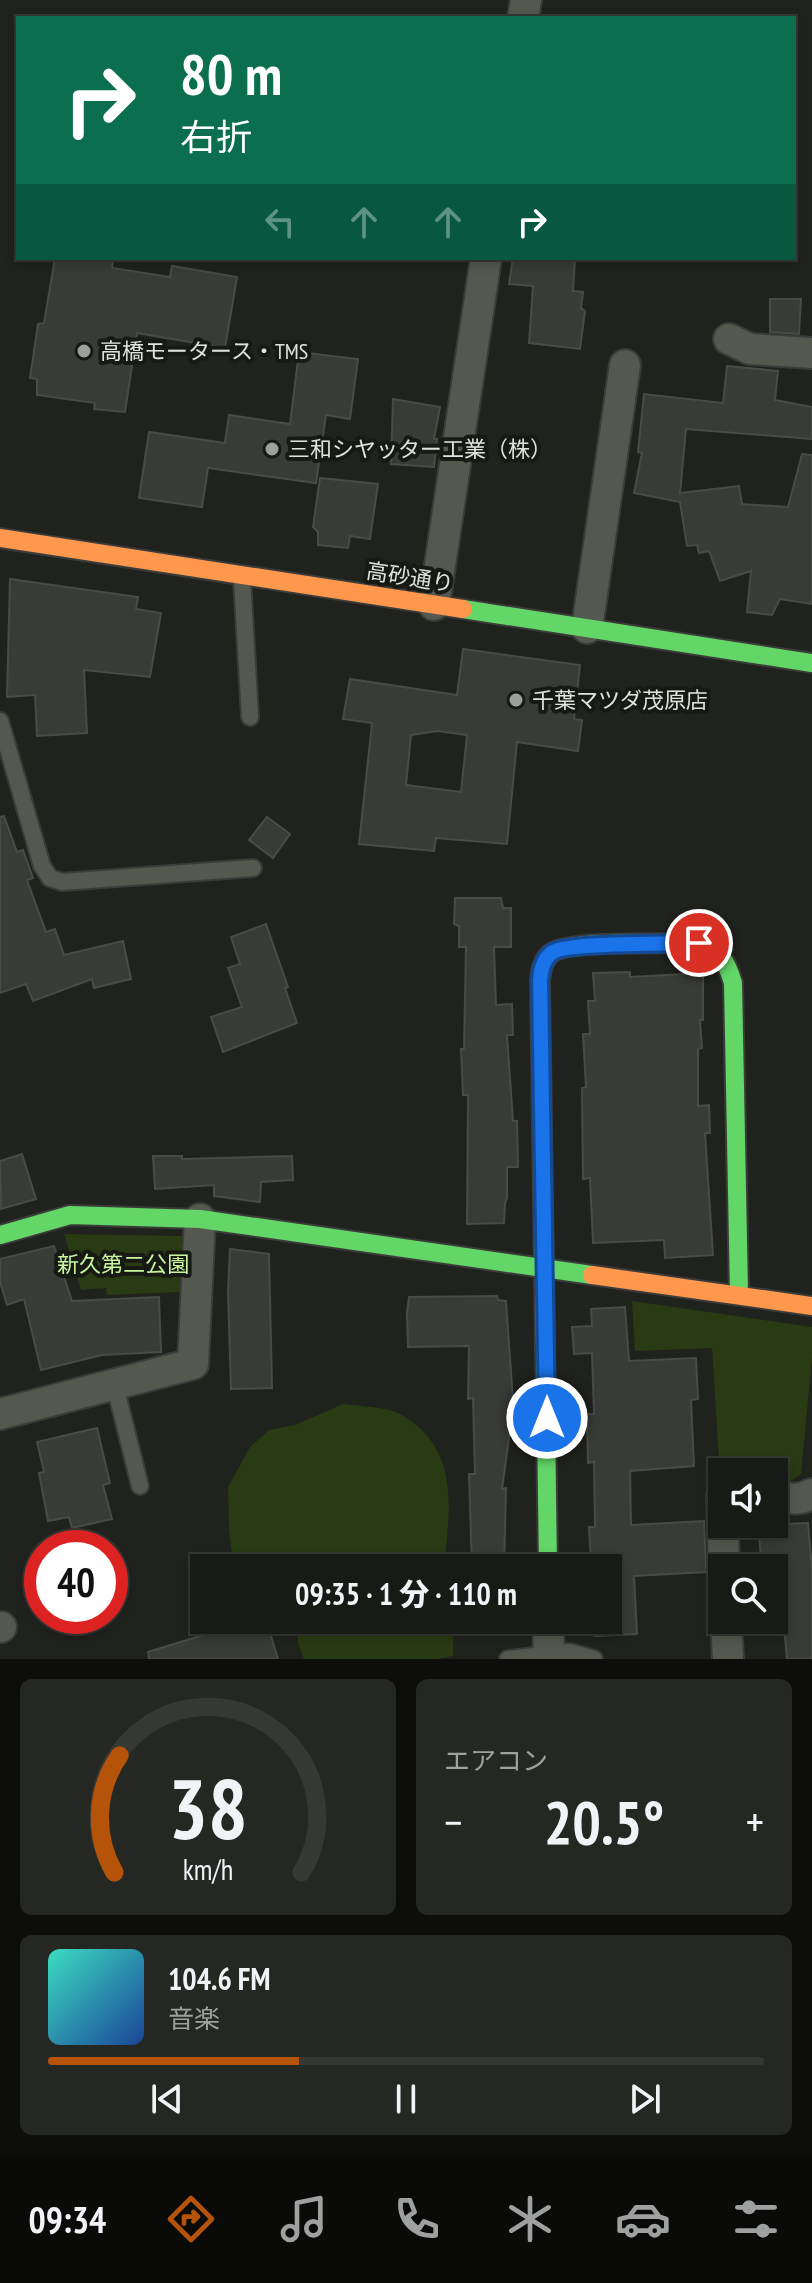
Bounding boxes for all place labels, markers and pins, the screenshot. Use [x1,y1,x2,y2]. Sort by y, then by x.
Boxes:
place label: 高橋モータース・TMS [100,337,308,365]
marker: 高橋モータース・TMS [75,342,93,360]
place label: 三和シヤッター工業（株） [288,435,552,463]
marker: 三和シヤッター工業（株） [263,440,281,458]
place label: 千葉マツダ茂原店 [532,686,708,714]
marker: 千葉マツダ茂原店 [507,691,525,709]
pin [665,909,733,977]

